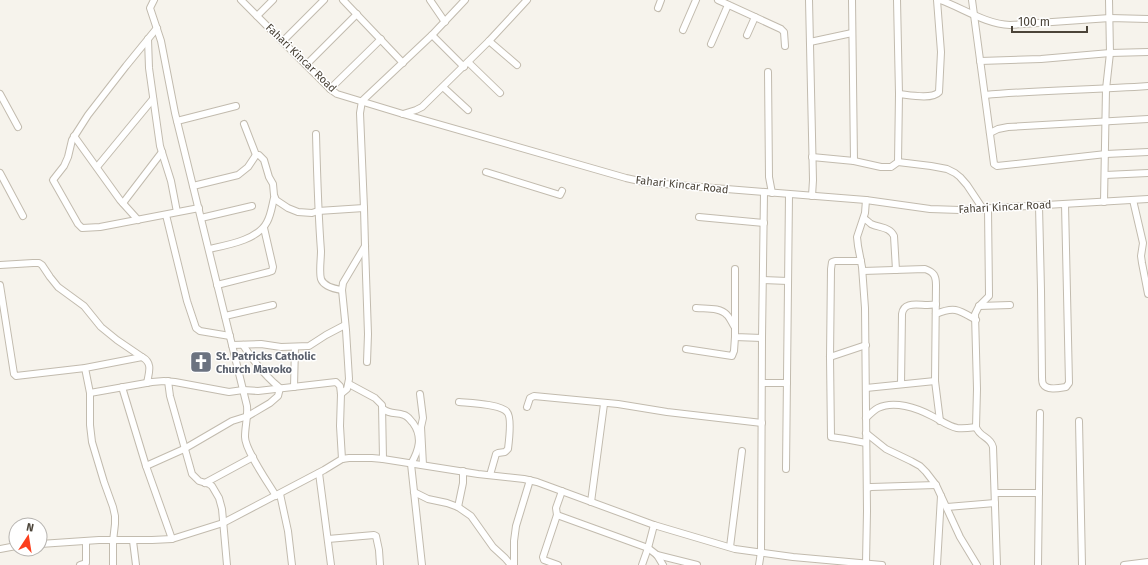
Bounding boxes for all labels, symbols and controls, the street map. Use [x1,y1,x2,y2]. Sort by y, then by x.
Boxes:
scale bar [1012,8,1087,34]
text: 100 m [1018,15,1050,29]
street label: Fahari Kincar Road [263,21,339,95]
street label: Fahari Kincar Road [635,174,729,196]
street label: Fahari Kincar Road [958,198,1052,216]
church icon: St. Patricks Catholic Church Mavoko [188,349,214,375]
place label: St. Patricks Catholic Church Mavoko [216,350,317,376]
north arrow [8,517,48,557]
text: N [25,521,35,535]

